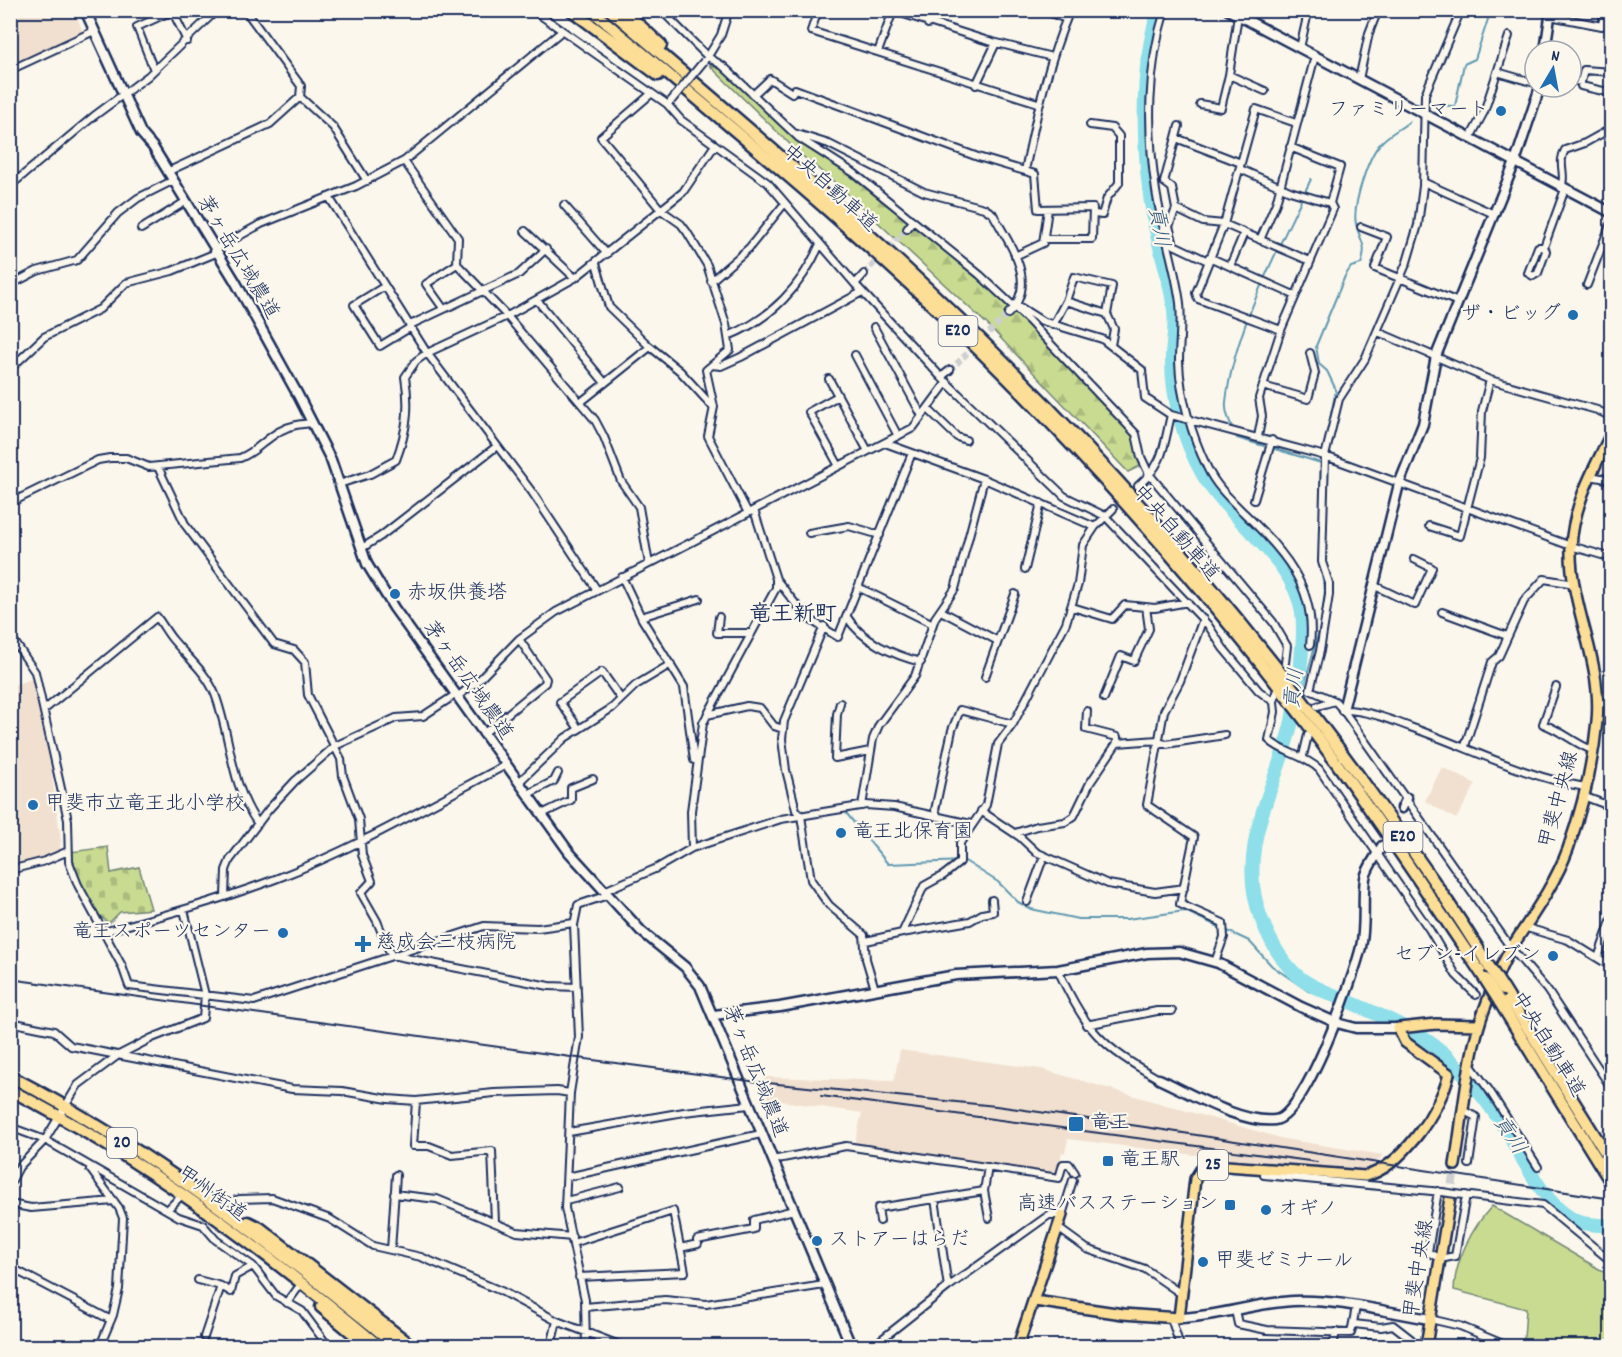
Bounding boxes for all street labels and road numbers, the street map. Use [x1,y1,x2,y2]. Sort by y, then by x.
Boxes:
street label: 中央自動車道 [775,138,883,240]
street label: 茅ヶ岳広域農道 [189,191,285,325]
road number: E20 [938,316,978,346]
street label: 中央自動車道 [1125,480,1225,588]
street label: 茅ヶ岳広域農道 [415,616,519,746]
street label: 甲斐中央線 [1534,748,1586,852]
road number: E20 [1384,822,1422,852]
street label: 中央自動車道 [1503,987,1591,1103]
street label: 茅ヶ岳広域農道 [715,1002,793,1142]
road number: 20 [107,1128,137,1158]
road number: 25 [1198,1150,1228,1180]
street label: 甲州街道 [170,1161,252,1229]
street label: 甲斐中央線 [1398,1217,1442,1321]

